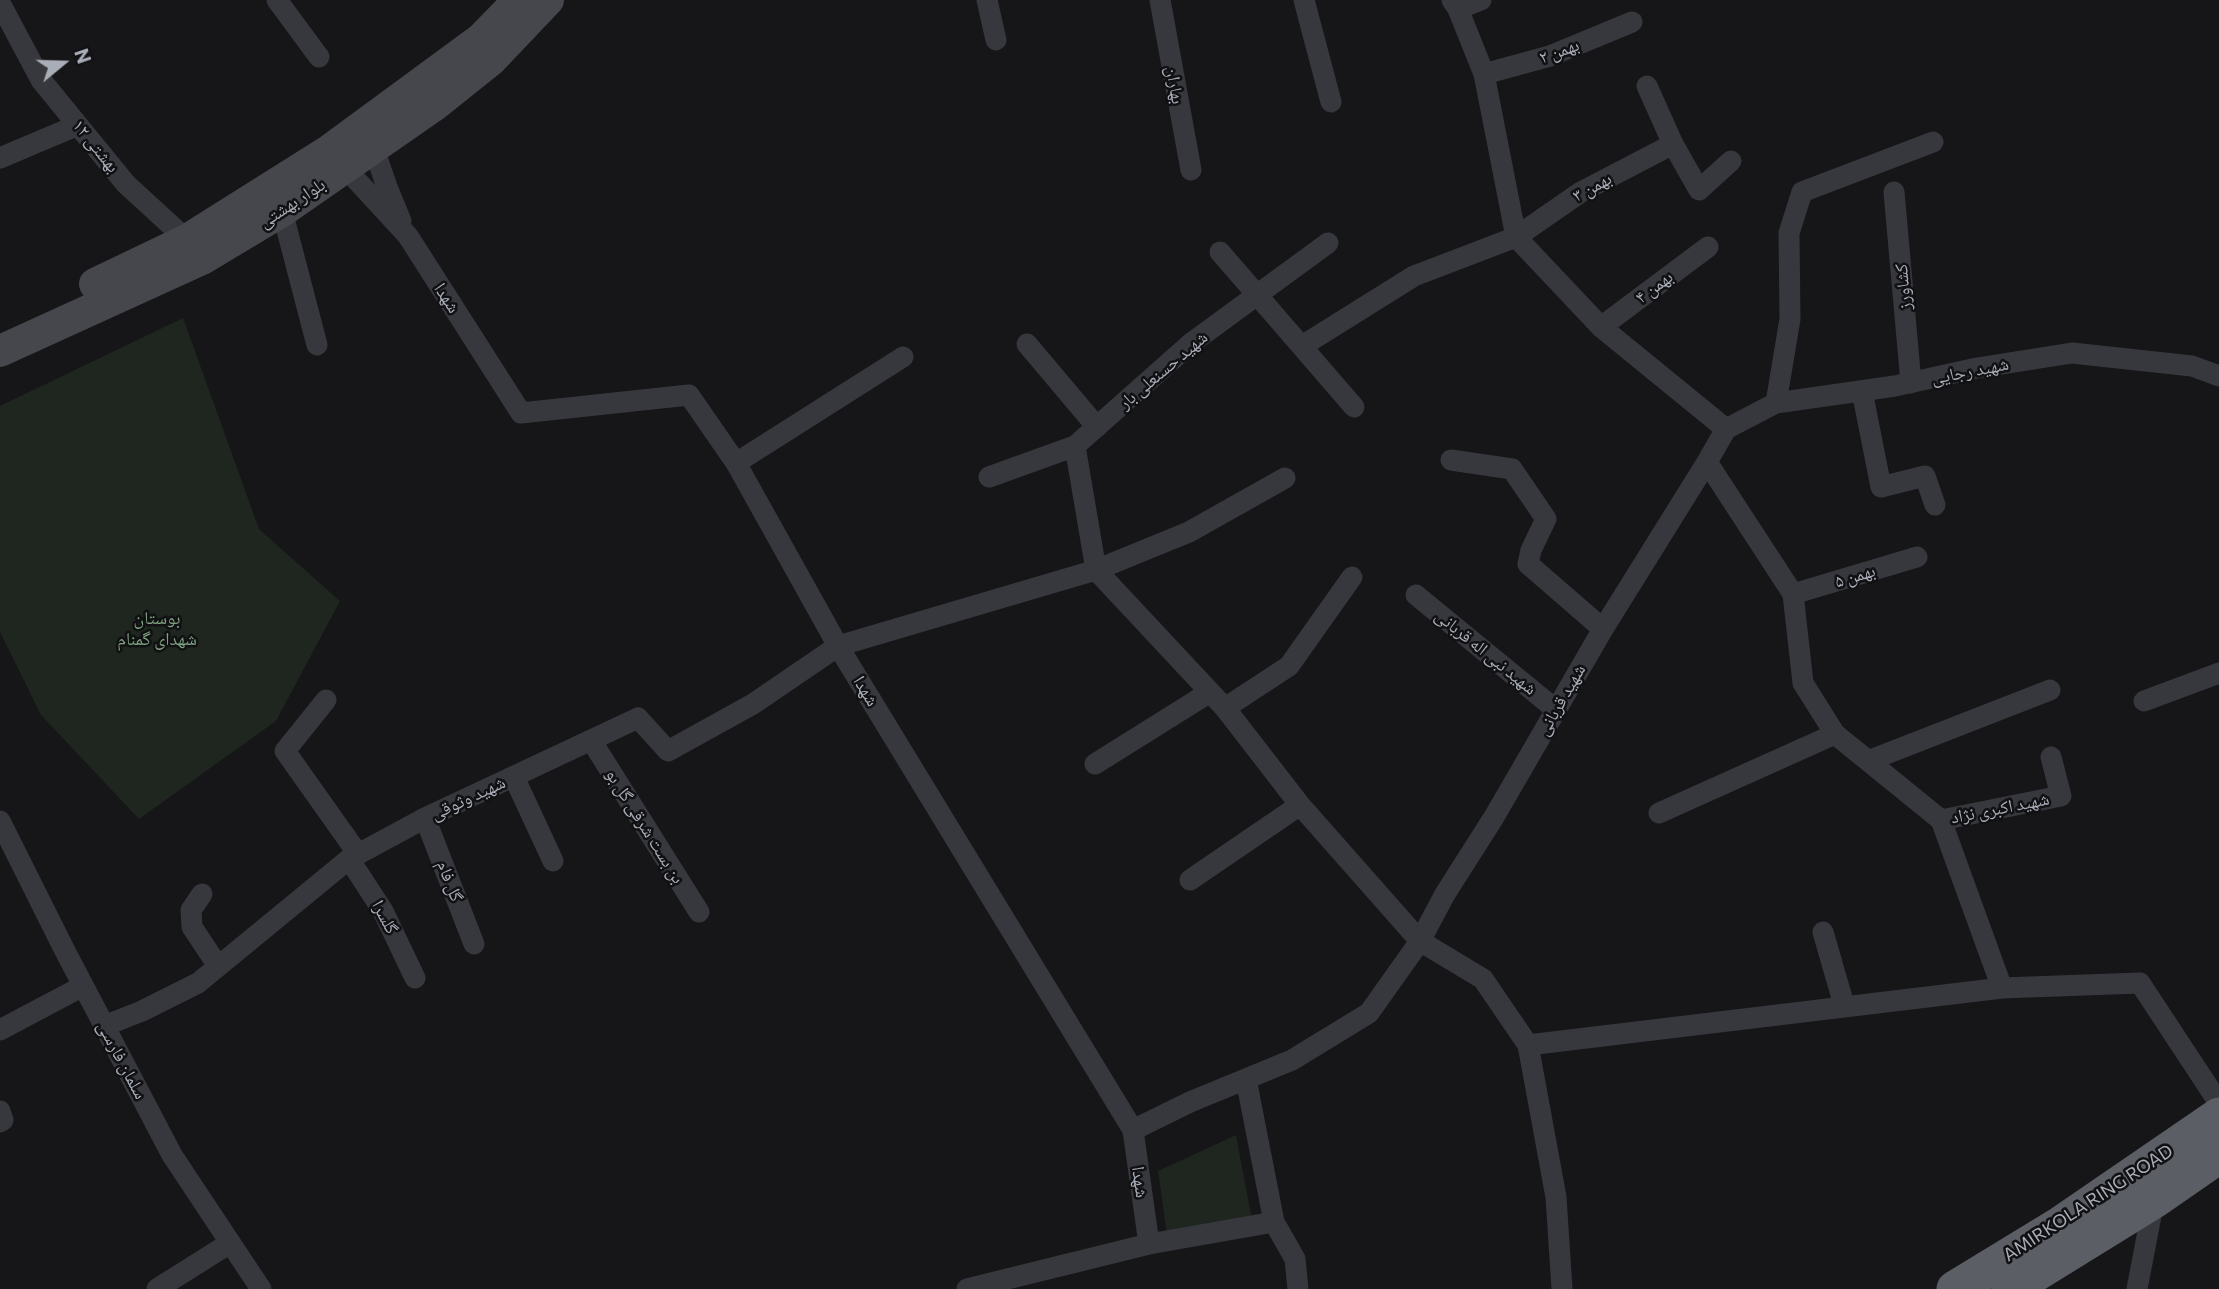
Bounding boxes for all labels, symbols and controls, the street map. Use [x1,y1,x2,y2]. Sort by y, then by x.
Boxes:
north arrow [28,28,98,98]
street label: بهمن ۲ [1536,34,1582,68]
text: N [70,46,97,66]
street label: بهاران [1161,64,1189,106]
street label: بهشتی ۱۲ [68,115,124,177]
street label: بهمن ۳ [1569,168,1615,206]
street label: بلوار بهشتی [255,174,329,232]
street label: کشاورز [1890,263,1916,311]
street label: بهمن ۴ [1631,266,1677,308]
street label: شهدا [429,279,465,317]
street label: شهید حسنعلی بار [1114,326,1212,414]
street label: شهید رجایی [1929,353,2011,389]
street label: بهمن ۵ [1832,560,1878,592]
street label: شهید نبی اله قربانی [1431,604,1541,700]
park label: بوستان شهدای گمنام [117,607,197,650]
street label: شهید قربانی [1532,660,1590,740]
street label: شهدا [849,672,883,710]
street label: بن بست شرقی گل بو [601,765,689,887]
street label: شهید وثوقی [427,771,509,825]
street label: شهید اکبری نژاد [1949,788,2051,828]
street label: گل فام [432,857,468,905]
street label: گلسرا [367,896,403,938]
street label: سلمان فارسی [92,1017,152,1103]
street label: AMIRKOLA RING ROAD [1999,1140,2177,1266]
street label: شهدا [1127,1165,1153,1199]

